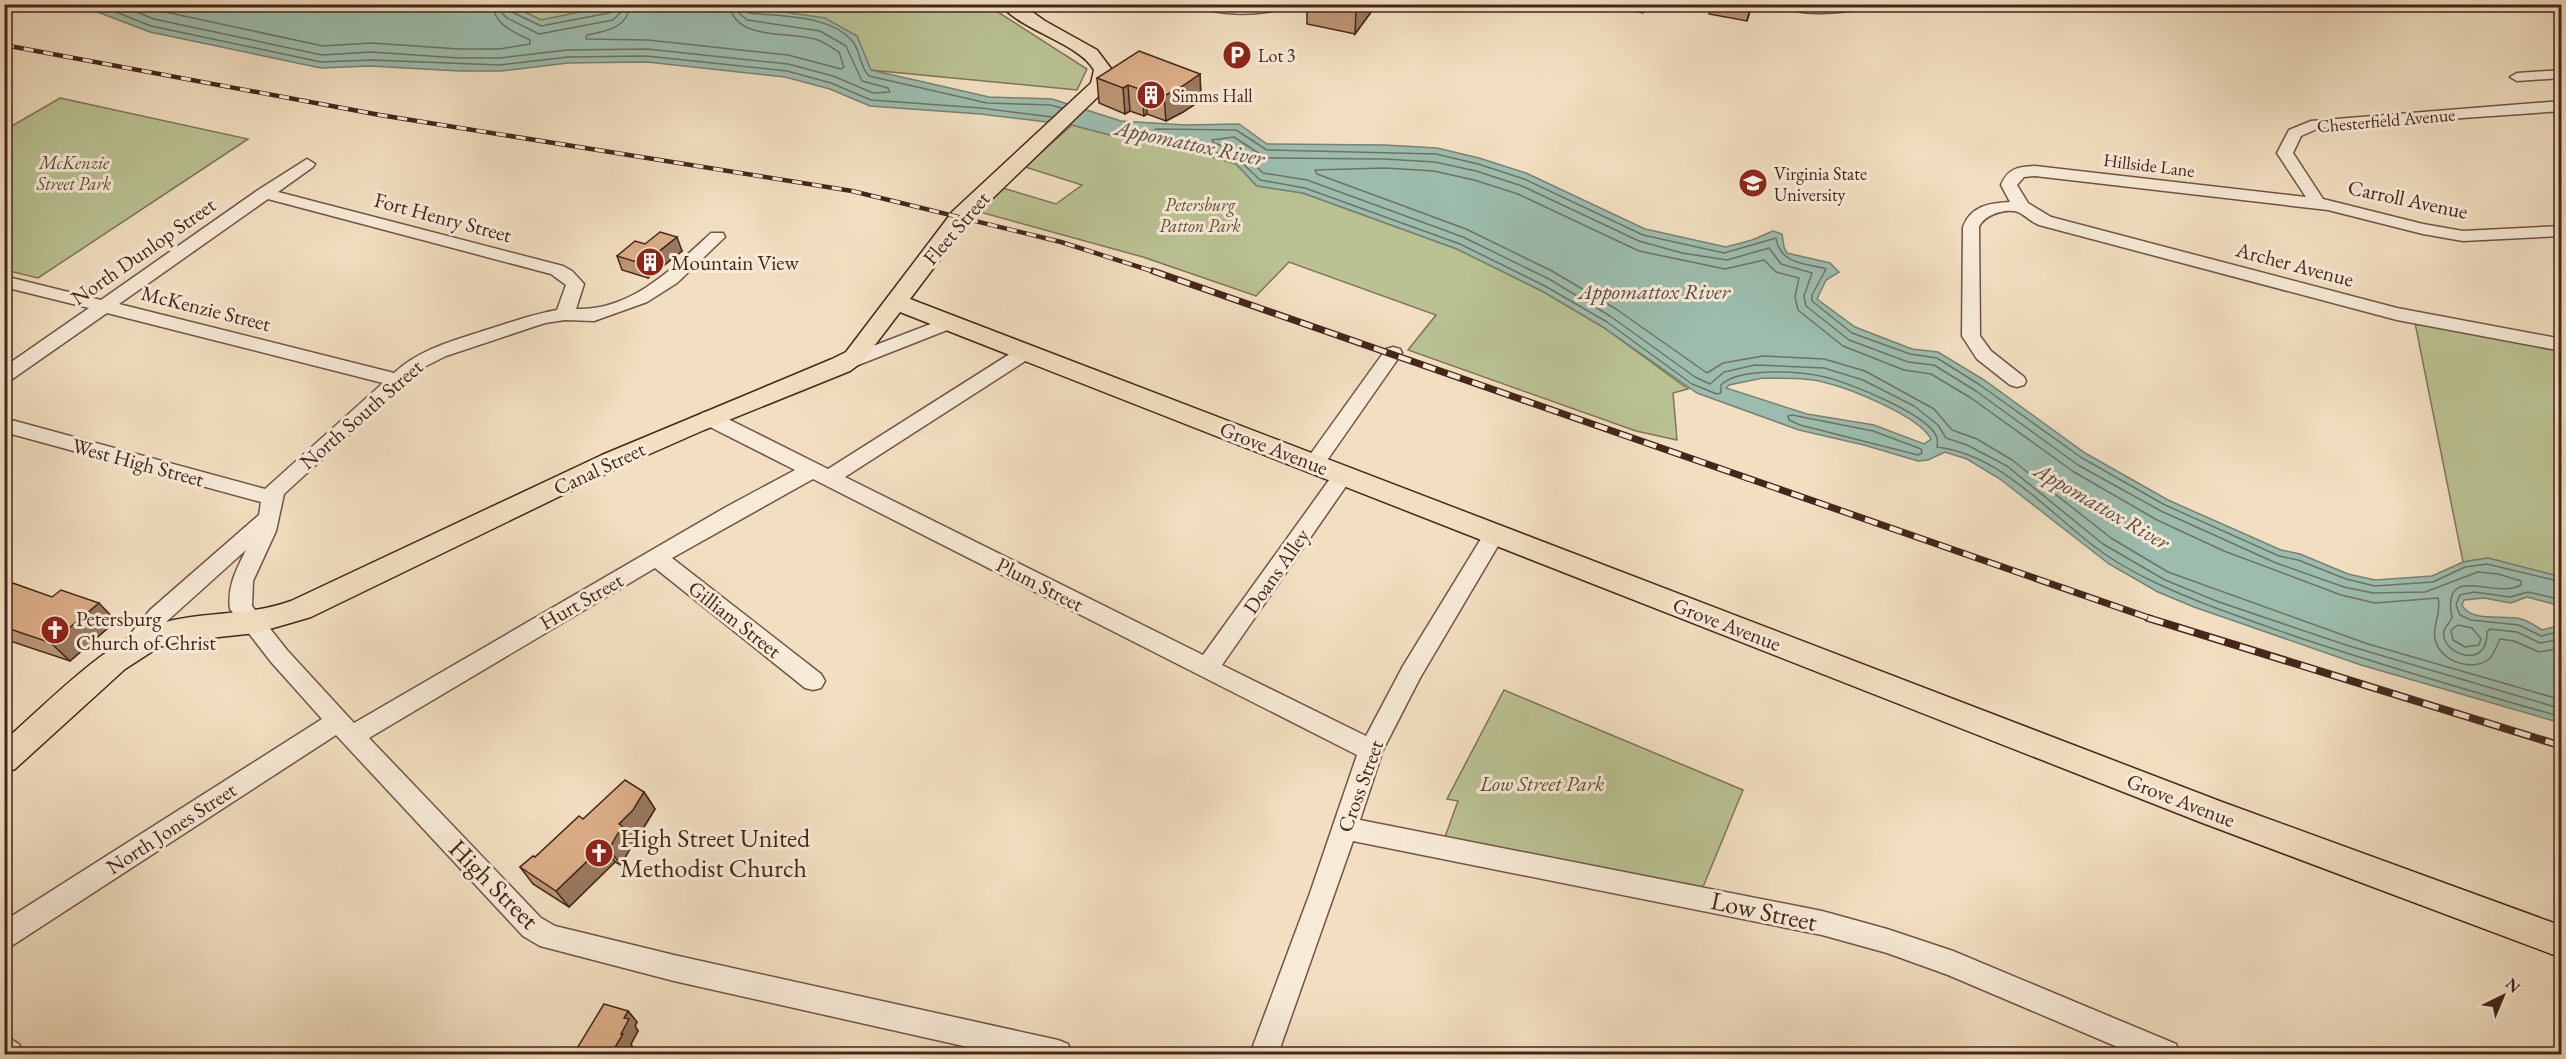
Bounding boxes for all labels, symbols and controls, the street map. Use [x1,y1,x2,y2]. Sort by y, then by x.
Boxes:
parking icon: Lot 3 [1221,39,1253,71]
place label: Lot 3 [1258,44,1295,67]
building icon: Simms Hall [1135,79,1167,111]
place label: Simms Hall [1172,84,1253,107]
street label: Chesterfield Avenue [2316,103,2456,137]
water label: Appomattox River [1111,113,1269,173]
street label: Hillside Lane [2102,148,2196,182]
park label: McKenzie Street Park [36,151,111,195]
place label: Virginia State University [1774,162,1867,206]
school or university icon: Virginia State University [1737,167,1769,199]
street label: Carroll Avenue [2346,173,2470,225]
street label: Fleet Street [917,185,996,270]
street label: Fort Henry Street [371,186,515,248]
street label: North Dunlop Street [66,191,221,311]
park label: Petersburg Patton Park [1159,193,1241,237]
street label: Archer Avenue [2232,235,2357,293]
building icon: Mountain View [634,246,666,278]
place label: Mountain View [671,249,799,276]
water label: Appomattox River [1576,277,1731,306]
street label: McKenzie Street [139,279,274,337]
street label: North South Street [294,353,429,475]
street label: Grove Avenue [1216,415,1332,481]
street label: West High Street [69,431,207,493]
street label: Canal Street [549,435,650,501]
water label: Appomattox River [2027,455,2176,557]
street label: Doans Alley [1237,522,1316,619]
street label: Plum Street [992,551,1089,618]
street label: Hurt Street [534,566,628,636]
street label: Gilliam Street [683,574,787,664]
street label: Grove Avenue [1669,591,1785,657]
place label: Petersburg Church of Christ [76,605,216,656]
church icon: Petersburg Church of Christ [39,614,71,646]
street label: Cross Street [1331,736,1389,836]
street label: Grove Avenue [2123,767,2239,833]
park label: Low Street Park [1479,770,1605,797]
street label: North Jones Street [101,776,241,880]
place label: High Street United Methodist Church [620,821,811,885]
street label: High Street [442,832,546,936]
church icon: High Street United Methodist Church [583,837,615,869]
street label: Low Street [1708,883,1820,939]
north arrow [2473,966,2533,1026]
text: N [2501,973,2525,998]

